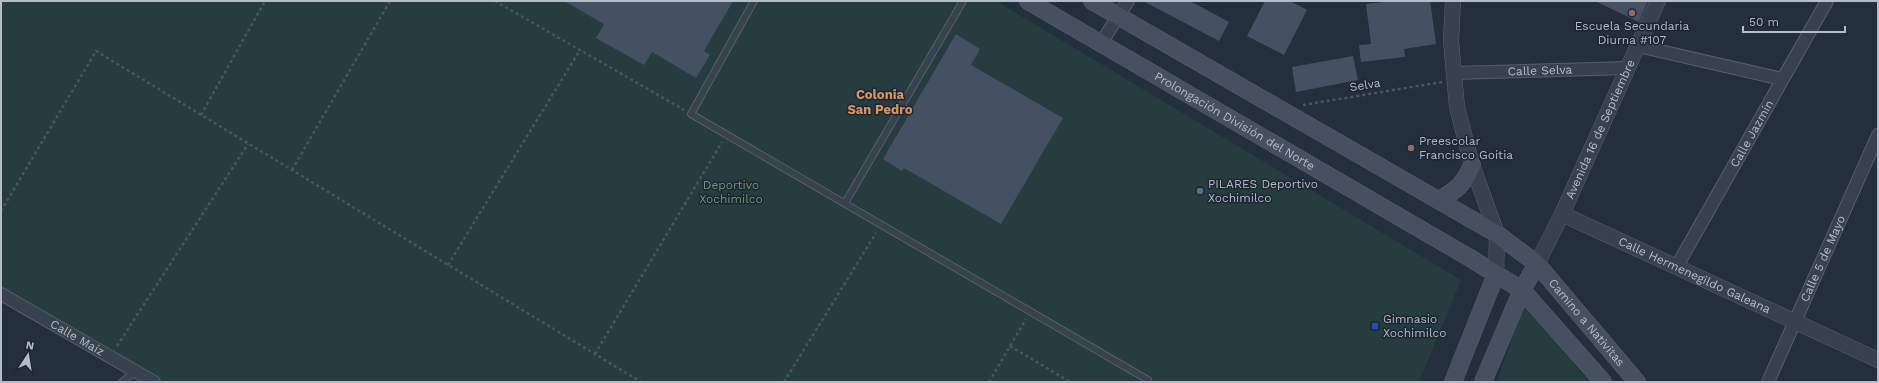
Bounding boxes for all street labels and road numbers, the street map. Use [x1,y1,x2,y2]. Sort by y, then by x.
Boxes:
street label: Avenida 16 de Septiembre [1563,57,1638,201]
street label: Calle Selva [1508,63,1573,78]
street label: Prolongación División del Norte [1152,69,1317,173]
street label: Selva [1349,76,1382,94]
street label: Calle Jazmín [1727,98,1776,170]
street label: Calle 5 de Mayo [1798,213,1848,304]
street label: Calle Hermenegildo Galeana [1616,234,1773,316]
street label: Camino a Nativitas [1546,276,1628,369]
street label: Calle Maíz [48,317,107,359]

